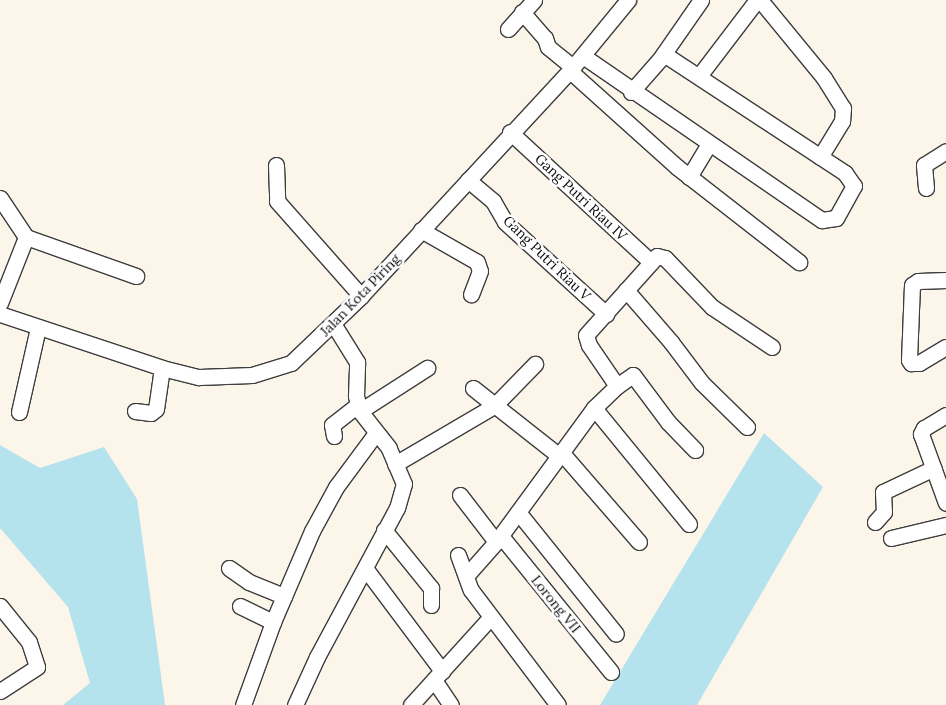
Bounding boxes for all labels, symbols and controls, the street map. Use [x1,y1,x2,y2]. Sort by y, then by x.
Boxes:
street label: Gang Putri Riau IV [532,150,630,244]
street label: Gang Putri Riau V [500,212,594,304]
street label: Jalan Kota Piring [316,250,404,340]
street label: Lorong VII [528,572,584,636]

